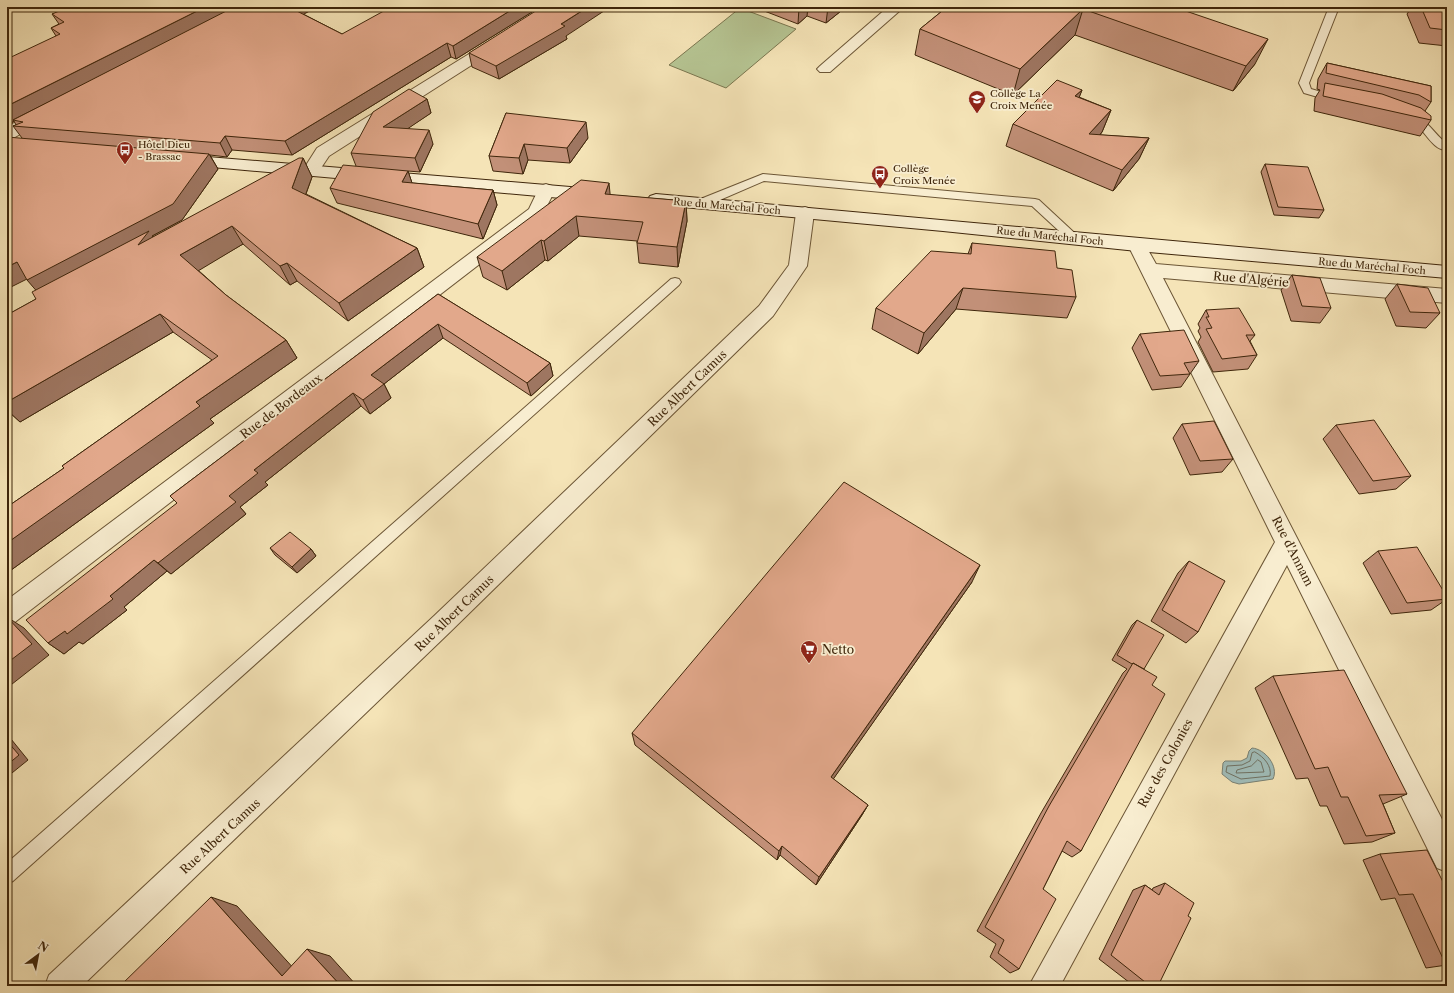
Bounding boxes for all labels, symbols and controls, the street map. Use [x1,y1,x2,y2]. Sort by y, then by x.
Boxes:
place label: Collège La Croix Menée [990,87,1053,112]
school or university icon: Collège La Croix Menée [967,89,987,114]
place label: Hôtel Dieu - Brassac [138,138,190,163]
bus stop icon: Hôtel Dieu - Brassac [115,140,135,165]
place label: Collège Croix Menée [893,162,956,187]
bus stop icon: Collège Croix Menée [870,164,890,189]
street label: Rue du Maréchal Foch [673,195,782,217]
street label: Rue du Maréchal Foch [996,224,1105,248]
street label: Rue du Maréchal Foch [1318,255,1427,277]
street label: Rue d'Algérie [1212,268,1290,290]
street label: Rue Albert Camus [644,347,730,429]
street label: Rue de Bordeaux [237,370,325,442]
street label: Rue d'Annam [1269,513,1317,589]
street label: Rue Albert Camus [411,572,497,654]
supermarket icon: Netto [799,639,819,664]
place label: Netto [822,642,854,657]
street label: Rue des Colonies [1134,716,1196,810]
street label: Rue Albert Camus [177,795,263,877]
north arrow [18,935,58,975]
text: N [36,938,51,955]

